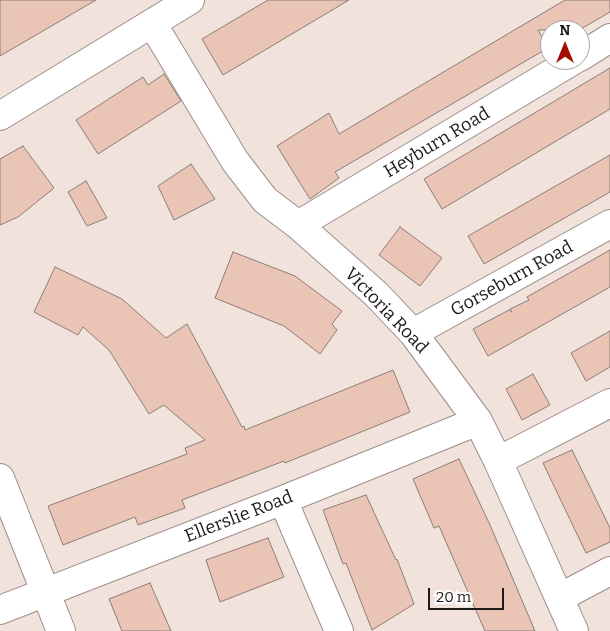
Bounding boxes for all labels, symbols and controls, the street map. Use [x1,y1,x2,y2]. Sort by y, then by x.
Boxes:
north arrow [540,20,590,70]
text: N [560,22,570,39]
street label: Heyburn Road [380,103,494,183]
street label: Gorseburn Road [447,237,577,321]
street label: Victoria Road [340,263,432,359]
street label: Ellerslie Road [182,486,296,548]
scale bar [430,578,506,610]
text: 20 m [436,588,471,606]

